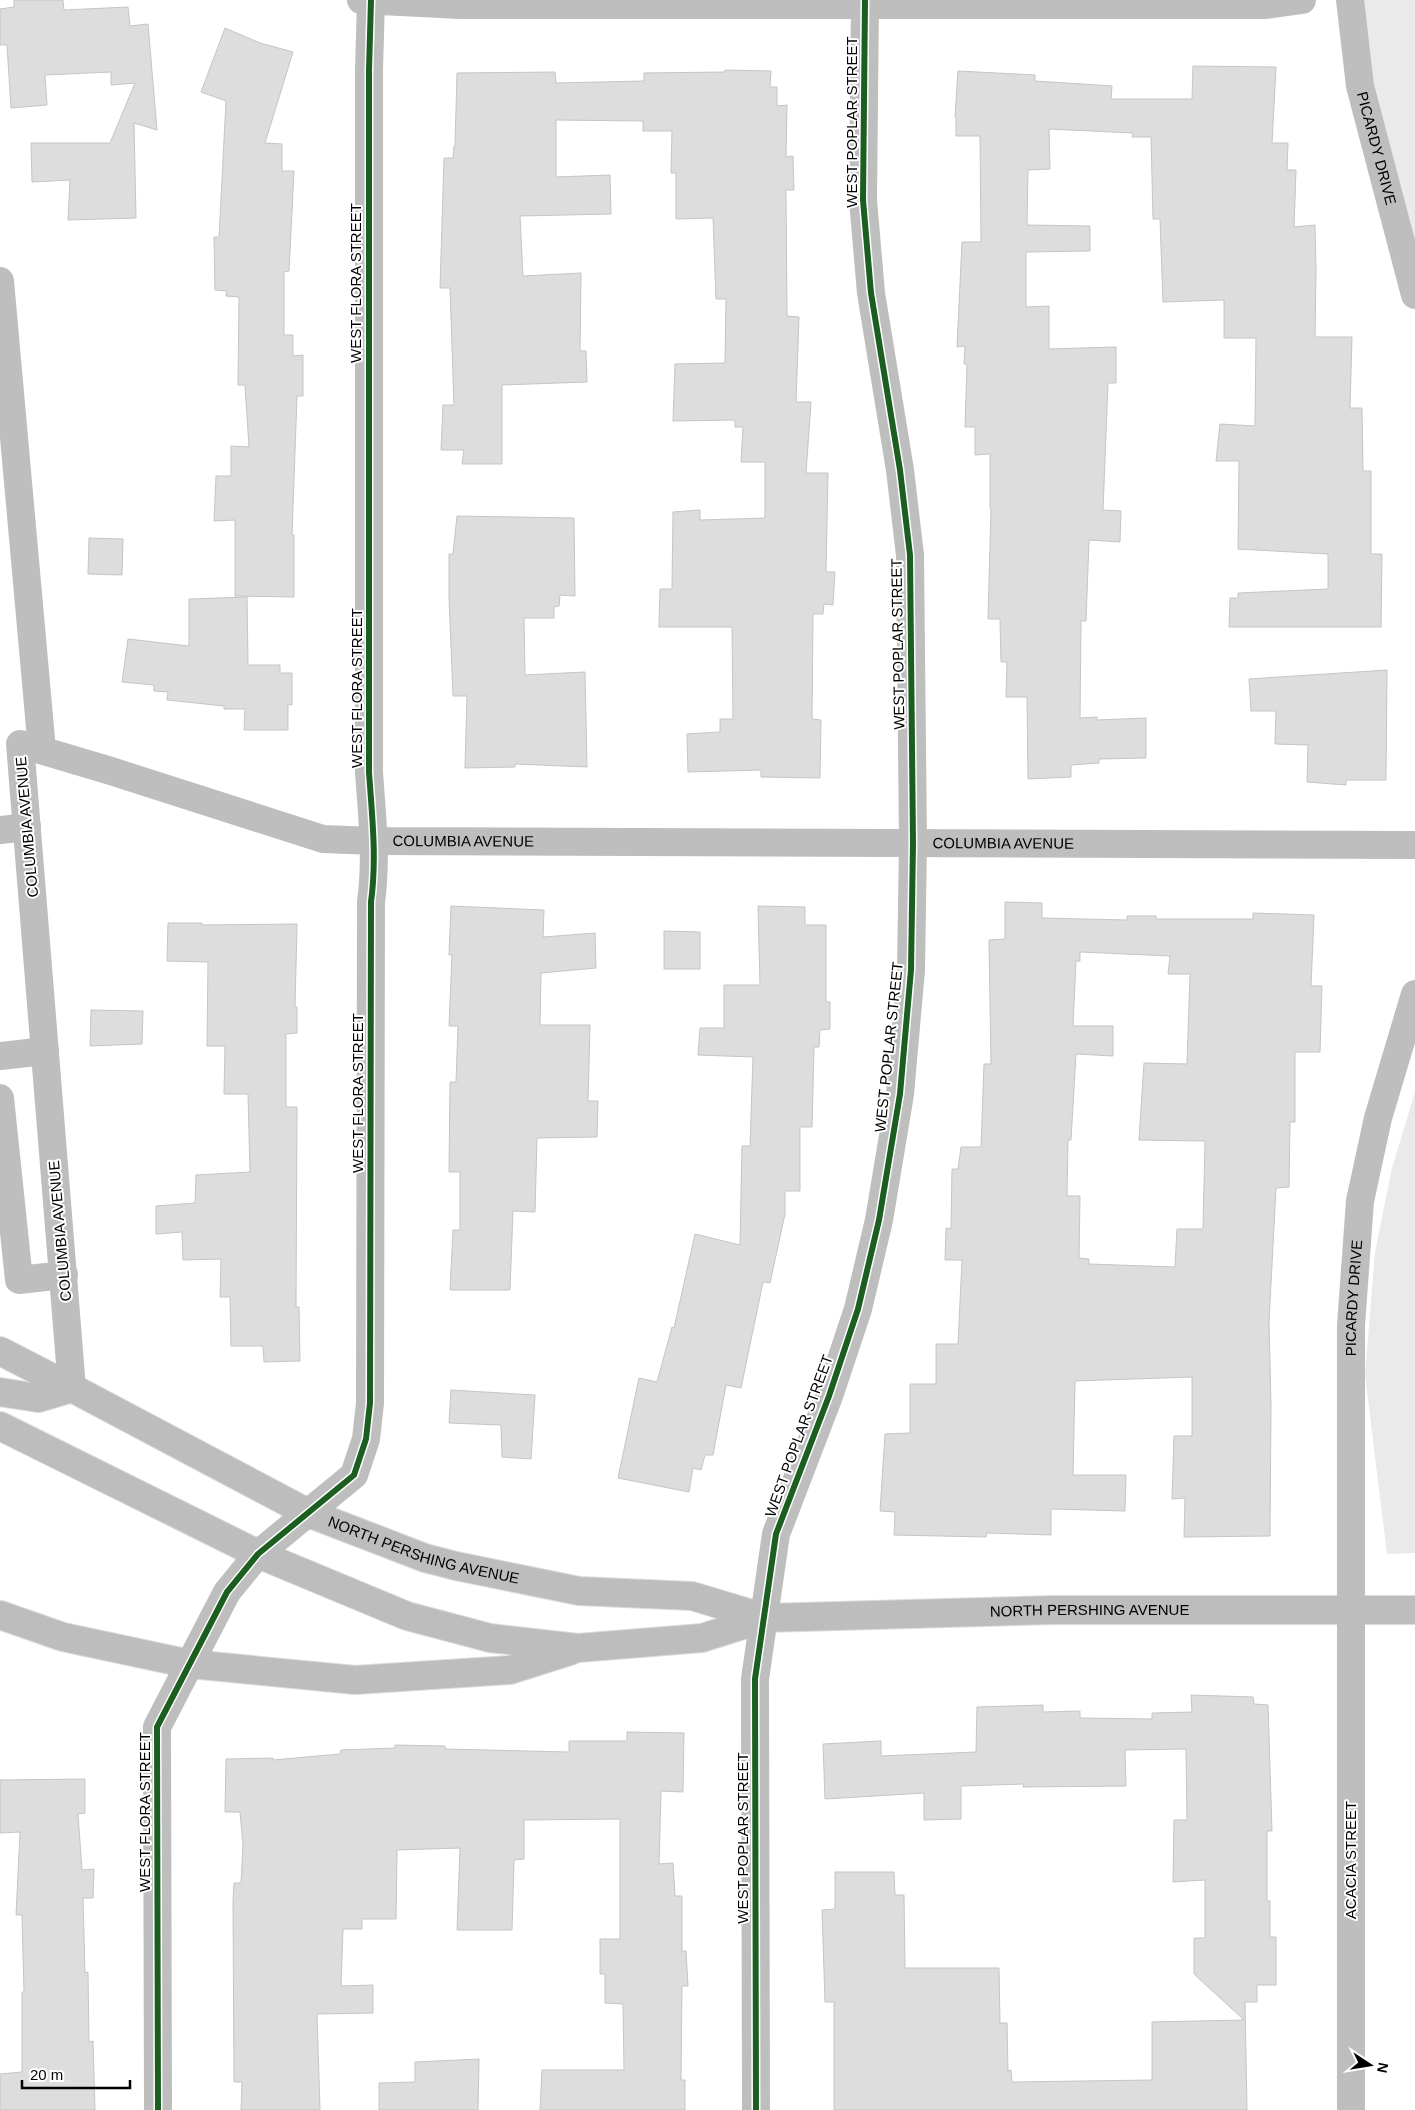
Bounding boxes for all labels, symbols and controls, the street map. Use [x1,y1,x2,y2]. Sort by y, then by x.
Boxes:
street label: WEST POPLAR STREET [843,36,860,208]
street label: PICARDY DRIVE [1354,90,1400,207]
street label: WEST FLORA STREET [347,203,364,363]
street label: WEST POPLAR STREET [888,558,907,730]
street label: WEST FLORA STREET [348,608,365,768]
street label: COLUMBIA AVENUE [12,756,41,898]
street label: COLUMBIA AVENUE [392,832,534,850]
street label: COLUMBIA AVENUE [932,834,1074,852]
street label: WEST POPLAR STREET [871,961,906,1133]
street label: WEST FLORA STREET [349,1013,366,1173]
street label: COLUMBIA AVENUE [45,1160,74,1302]
street label: PICARDY DRIVE [1342,1239,1365,1356]
street label: WEST POPLAR STREET [761,1352,836,1519]
street label: NORTH PERSHING AVENUE [326,1513,521,1587]
street label: NORTH PERSHING AVENUE [990,1601,1189,1620]
street label: WEST FLORA STREET [136,1732,153,1892]
street label: WEST POPLAR STREET [734,1752,751,1924]
street label: ACACIA STREET [1342,1801,1359,1919]
north arrow [1345,2040,1395,2090]
scale bar [22,2058,130,2090]
text: N [1374,2061,1392,2074]
text: 20 m [30,2066,63,2083]

